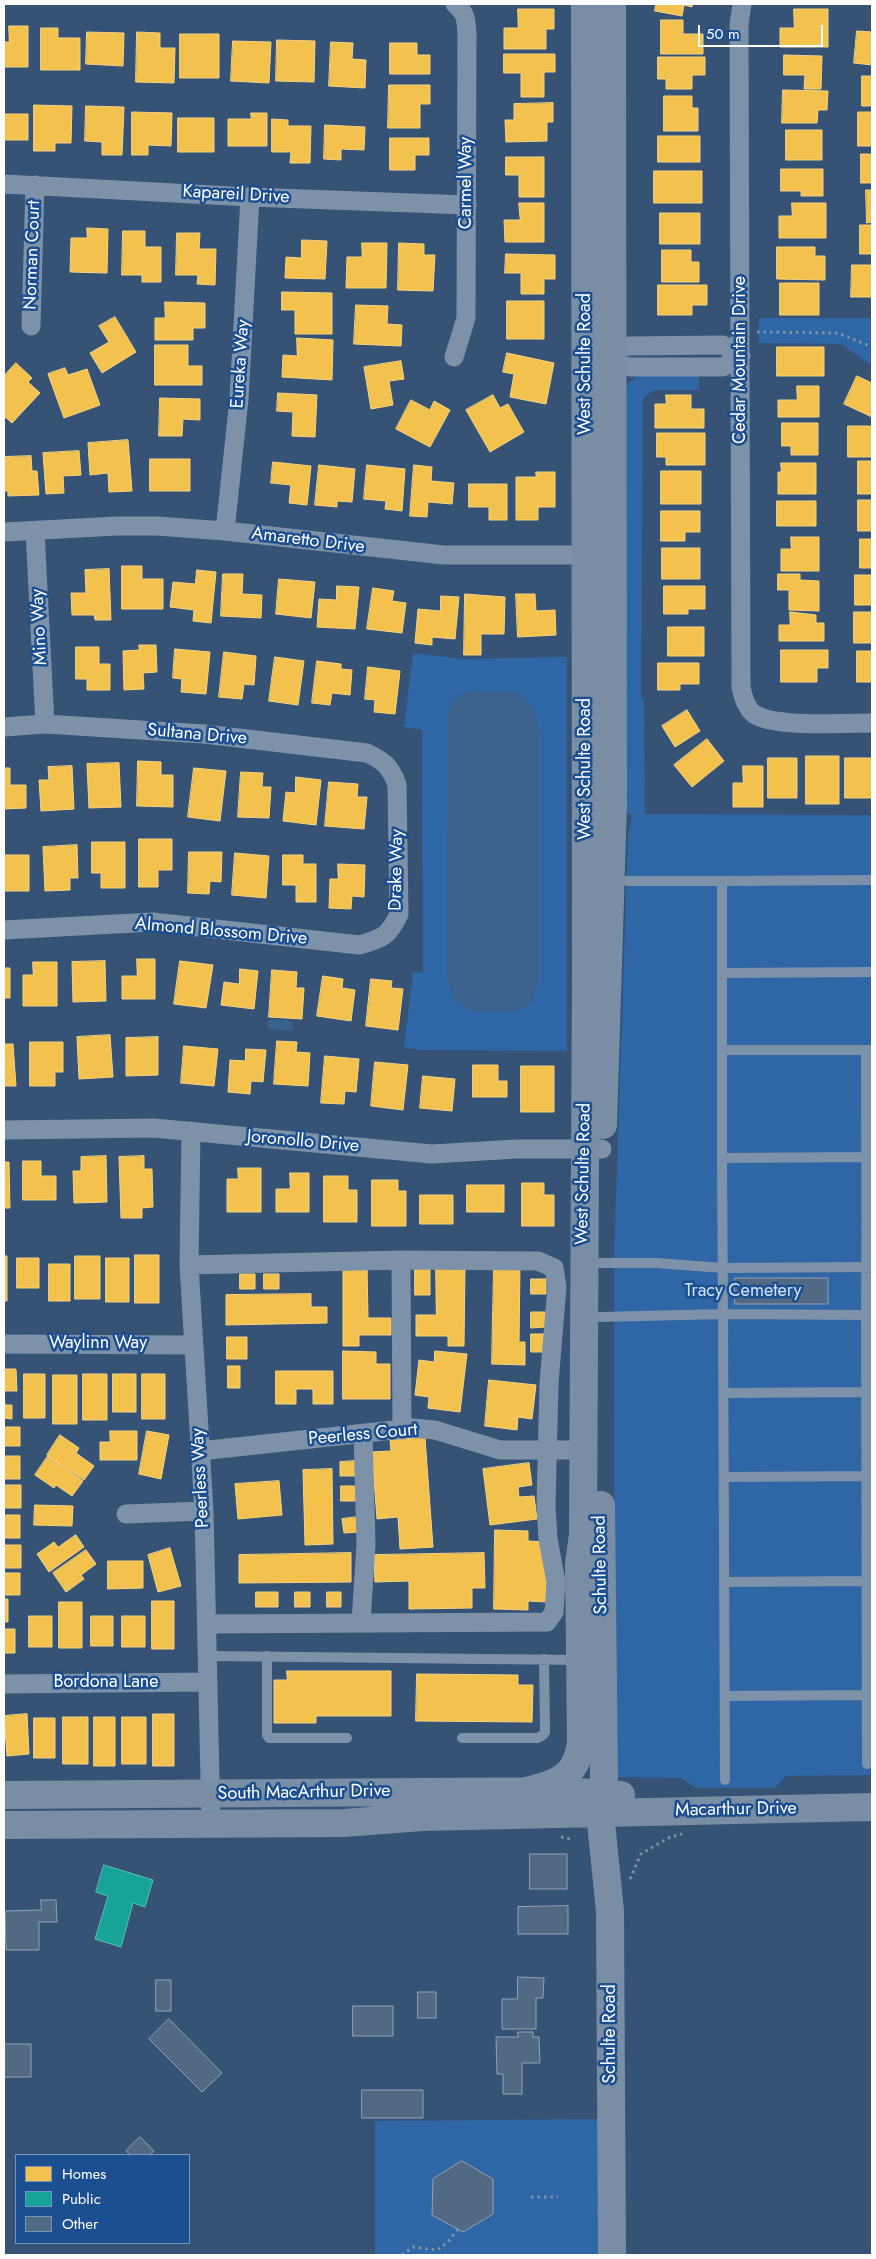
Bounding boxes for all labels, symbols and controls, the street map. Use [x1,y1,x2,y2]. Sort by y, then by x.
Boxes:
scale bar [701,15,826,47]
text: 50 m [706,23,740,45]
street label: Carmel Way [456,137,478,229]
street label: Kapareil Drive [182,181,290,209]
street label: Norman Court [20,200,46,310]
street label: Cedar Mountain Drive [730,276,752,444]
street label: West Schulte Road [575,293,597,435]
street label: Eureka Way [227,319,255,409]
street label: Amaretto Drive [250,523,366,559]
street label: Mino Way [27,588,53,666]
street label: West Schulte Road [575,698,597,840]
street label: Sultana Drive [146,720,248,750]
street label: Drake Way [385,829,409,911]
street label: Almond Blossom Drive [134,914,308,950]
street label: West Schulte Road [572,1103,596,1245]
street label: Joronollo Drive [246,1126,360,1158]
park label: Tracy Cemetery [685,1281,801,1303]
street label: Waylinn Way [49,1333,147,1355]
street label: Peerless Court [308,1419,418,1451]
street label: Peerless Way [188,1428,214,1528]
street label: Schulte Road [589,1515,613,1615]
street label: Bordona Lane [53,1672,159,1694]
street label: South MacArthur Drive [217,1781,391,1805]
street label: Macarthur Drive [675,1798,797,1822]
street label: Schulte Road [600,1984,622,2084]
legend [15,2154,190,2244]
text: Homes [62,2163,106,2185]
text: Public [62,2188,101,2210]
text: Other [62,2213,98,2235]

